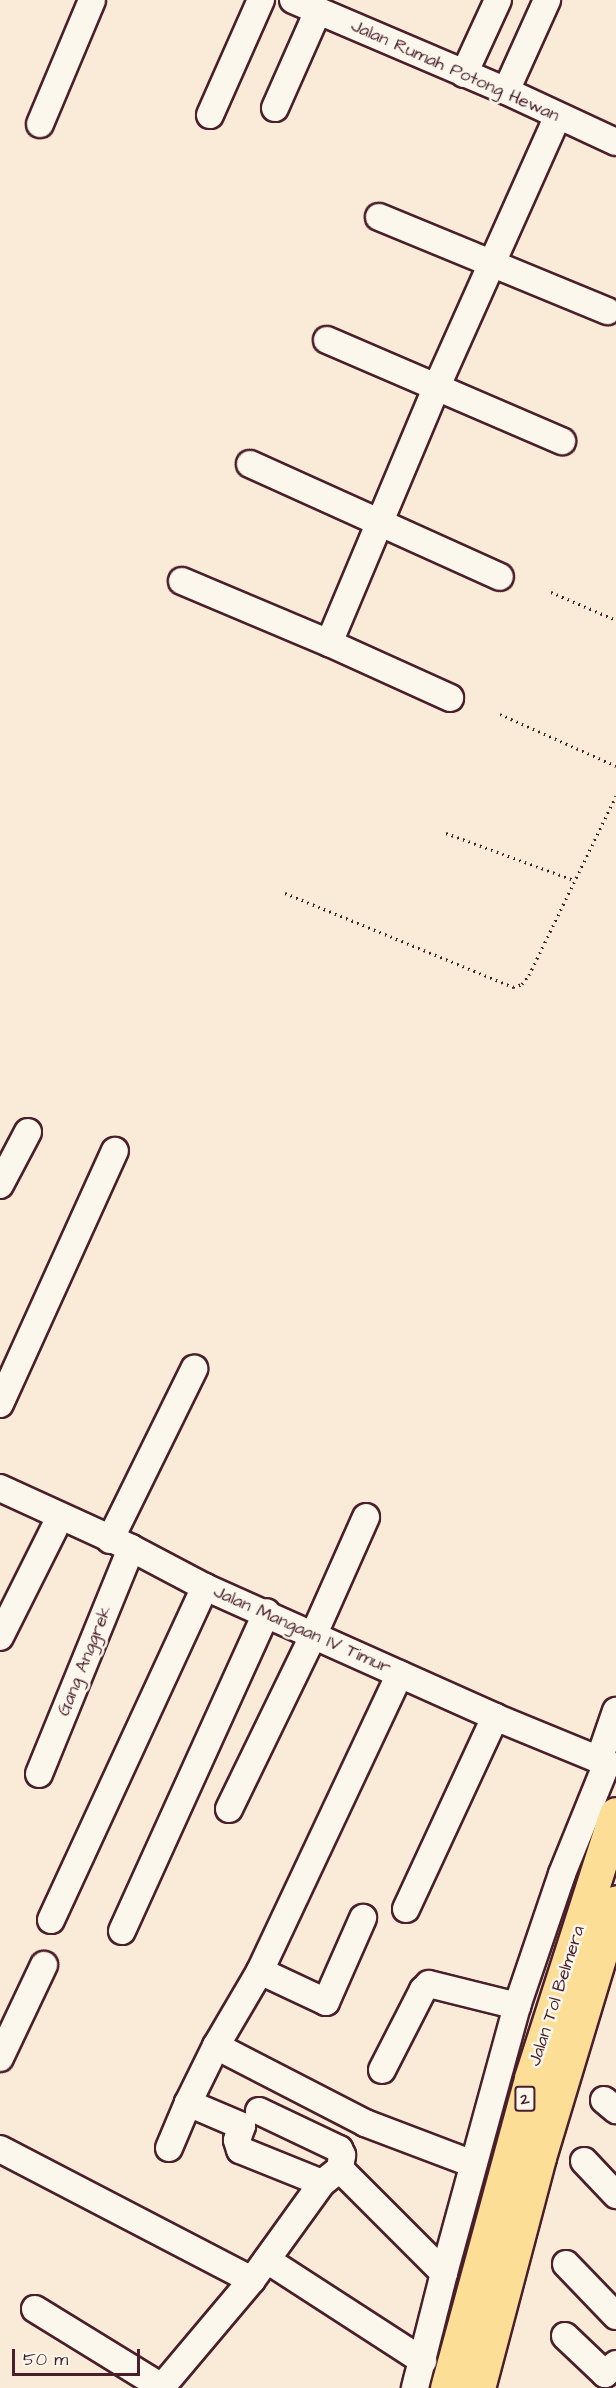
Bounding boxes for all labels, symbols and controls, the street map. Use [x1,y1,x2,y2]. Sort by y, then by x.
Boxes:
street label: Jalan Rumah Potong Hewan [347,15,563,127]
street label: Jalan Mangaan IV Timur [210,1581,394,1679]
street label: Gang Anggrek [53,1603,117,1719]
street label: Jalan Tol Belmera [524,1923,590,2069]
road number: 2 [513,2086,537,2112]
scale bar [15,2337,142,2375]
text: 50 m [23,2347,68,2372]

